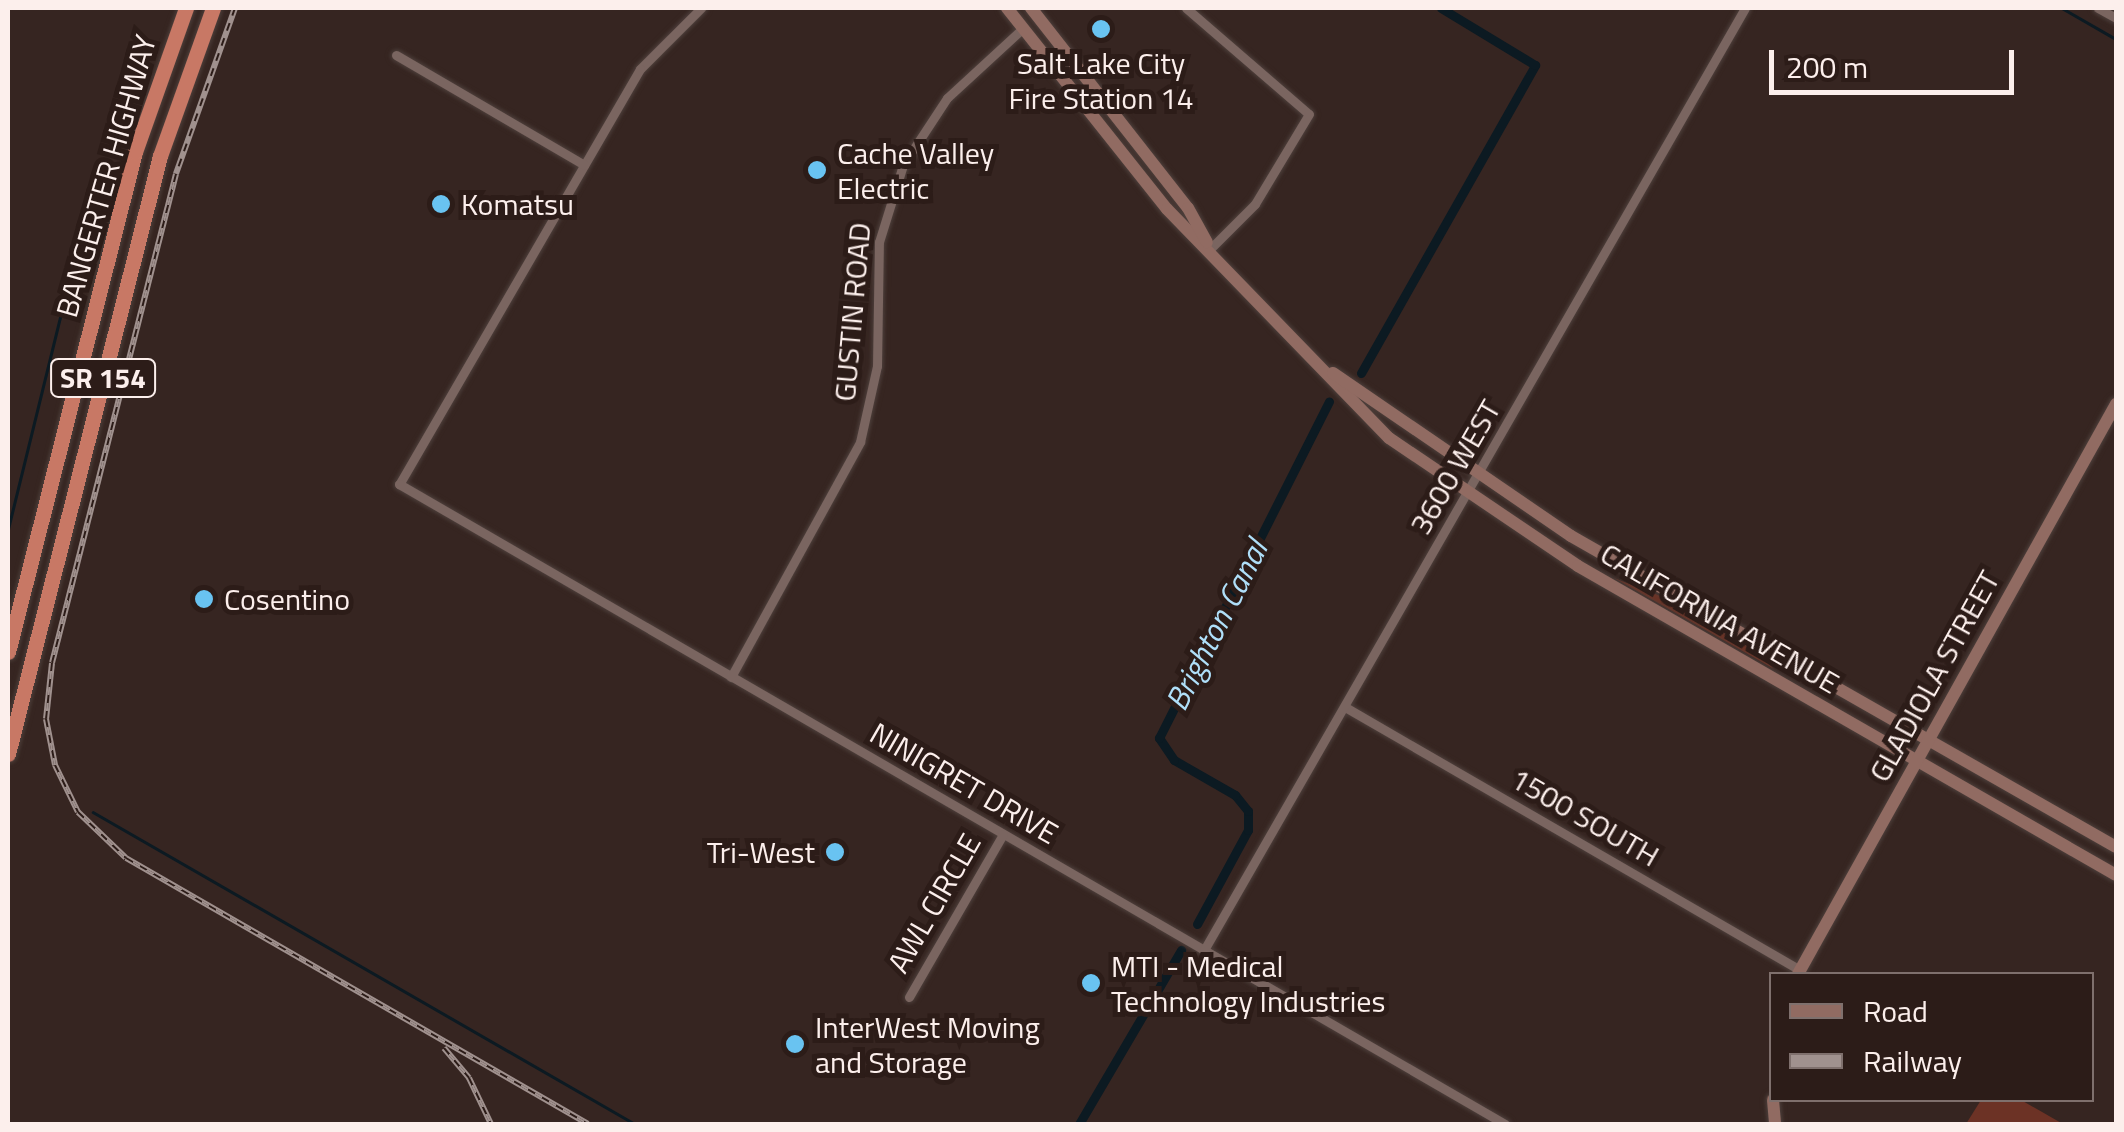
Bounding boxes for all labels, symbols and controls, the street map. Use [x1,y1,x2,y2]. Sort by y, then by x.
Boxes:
marker: Salt Lake City Fire Station 14 [1090,18,1112,40]
scale bar [1774,30,2019,92]
street label: BANGERTER HIGHWAY [48,31,164,321]
text: 200 m [1786,44,1868,90]
place label: Salt Lake City Fire Station 14 [1009,45,1193,116]
place label: Cache Valley Electric [837,135,994,206]
marker: Cache Valley Electric [806,159,828,181]
place label: Komatsu [461,186,574,222]
marker: Komatsu [430,193,452,215]
street label: GUSTIN ROAD [826,221,878,403]
road number: SR 154 [48,355,158,401]
street label: 3600 WEST [1402,394,1508,540]
water label: Brighton Canal [1157,534,1275,716]
street label: CALIFORNIA AVENUE [1594,535,1846,701]
street label: GLADIOLA STREET [1861,564,2007,788]
place label: Cosentino [224,581,350,617]
marker: Cosentino [193,588,215,610]
street label: NINIGRET DRIVE [864,715,1064,851]
street label: 1500 SOUTH [1504,760,1666,874]
street label: AWL CIRCLE [880,827,988,979]
place label: Tri-West [707,834,815,870]
marker: Tri-West [824,841,846,863]
place label: MTI - Medical Technology Industries [1111,948,1385,1018]
marker: MTI - Medical Technology Industries [1080,972,1102,994]
legend [1769,972,2094,1102]
text: Road [1863,988,1928,1034]
place label: InterWest Moving and Storage [815,1009,1040,1080]
marker: InterWest Moving and Storage [784,1033,806,1055]
text: Railway [1863,1038,1962,1084]

